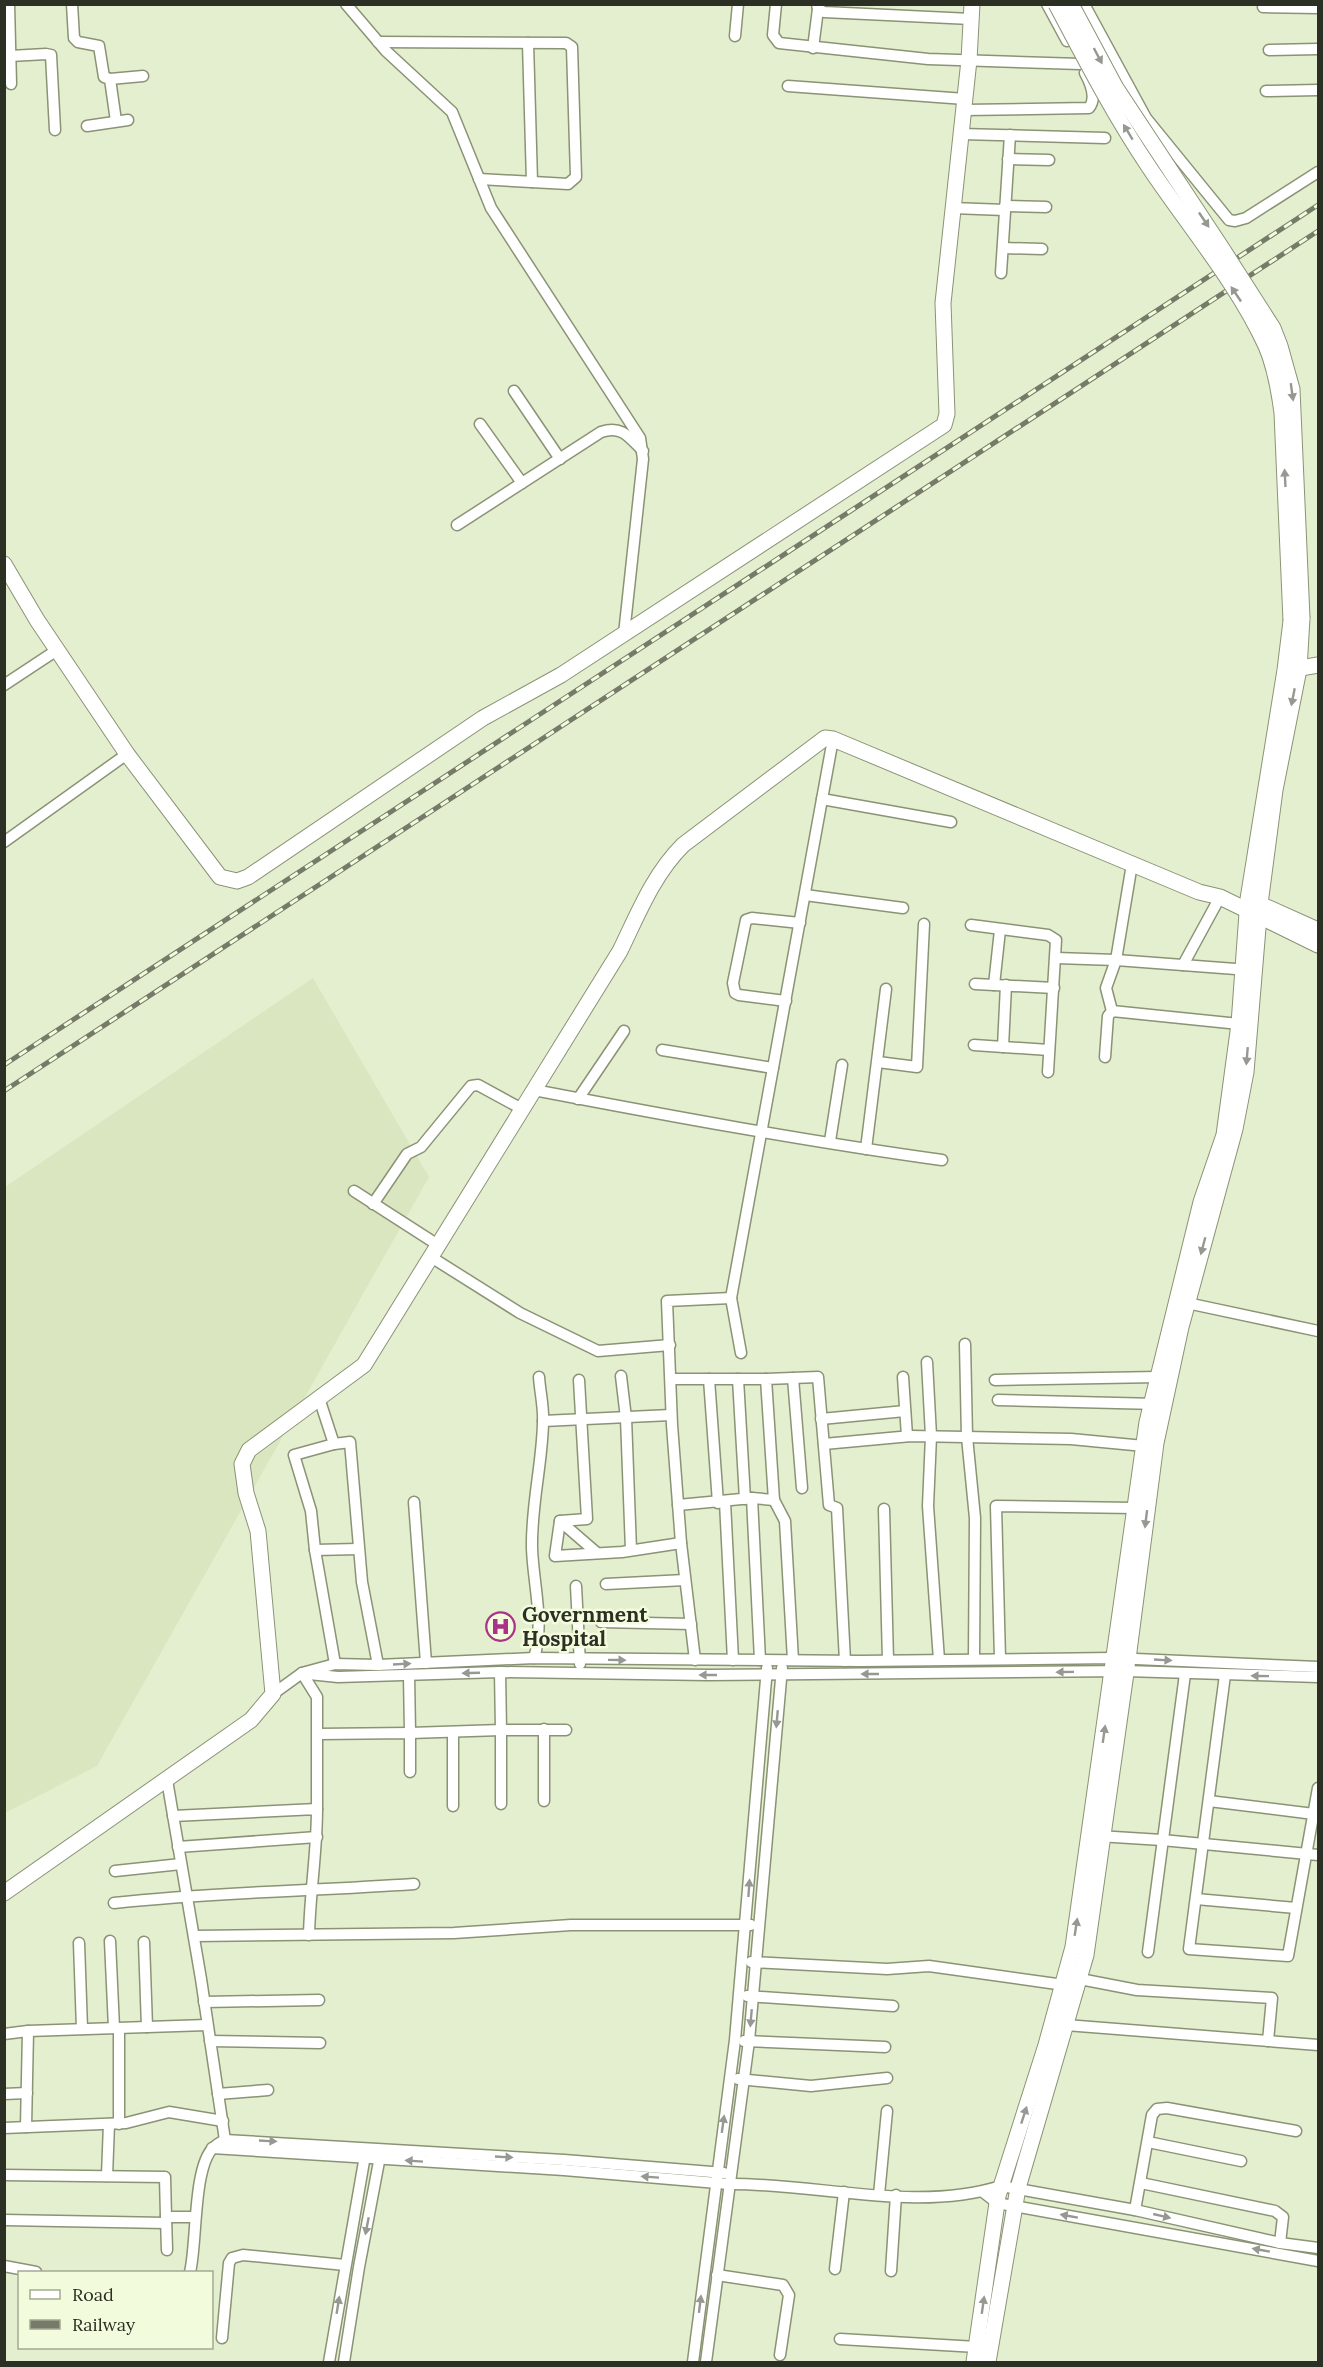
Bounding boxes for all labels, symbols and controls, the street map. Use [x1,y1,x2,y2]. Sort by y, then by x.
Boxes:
one-way arrow [1093,47,1103,65]
one-way arrow [1122,124,1133,140]
one-way arrow [1198,212,1209,229]
one-way arrow [1230,286,1242,302]
one-way arrow [1287,383,1296,402]
one-way arrow [1280,469,1289,488]
one-way arrow [1288,687,1297,706]
one-way arrow [1242,1047,1252,1066]
one-way arrow [1197,1237,1207,1255]
one-way arrow [1141,1509,1151,1528]
place label: Government Hospital [522,1601,648,1652]
hospital icon: Government Hospital [485,1610,517,1642]
one-way arrow [608,1655,627,1664]
one-way arrow [1154,1656,1173,1665]
one-way arrow [392,1659,411,1669]
one-way arrow [1056,1667,1075,1677]
one-way arrow [461,1669,480,1678]
one-way arrow [861,1669,880,1679]
one-way arrow [698,1670,717,1680]
one-way arrow [1251,1671,1270,1681]
one-way arrow [772,1709,782,1728]
one-way arrow [1099,1724,1108,1743]
one-way arrow [745,1879,754,1898]
one-way arrow [1072,1917,1081,1936]
one-way arrow [746,2008,756,2027]
one-way arrow [1020,2106,1029,2124]
one-way arrow [719,2114,728,2133]
one-way arrow [258,2137,277,2146]
one-way arrow [495,2152,514,2161]
one-way arrow [404,2156,423,2165]
one-way arrow [641,2172,660,2181]
one-way arrow [1059,2211,1078,2220]
one-way arrow [1153,2212,1171,2222]
one-way arrow [362,2217,371,2236]
one-way arrow [1251,2246,1270,2255]
legend [18,2271,213,2349]
text: Road [72,2283,114,2306]
one-way arrow [334,2295,343,2314]
one-way arrow [695,2295,705,2314]
one-way arrow [978,2295,987,2314]
text: Railway [72,2313,136,2336]

